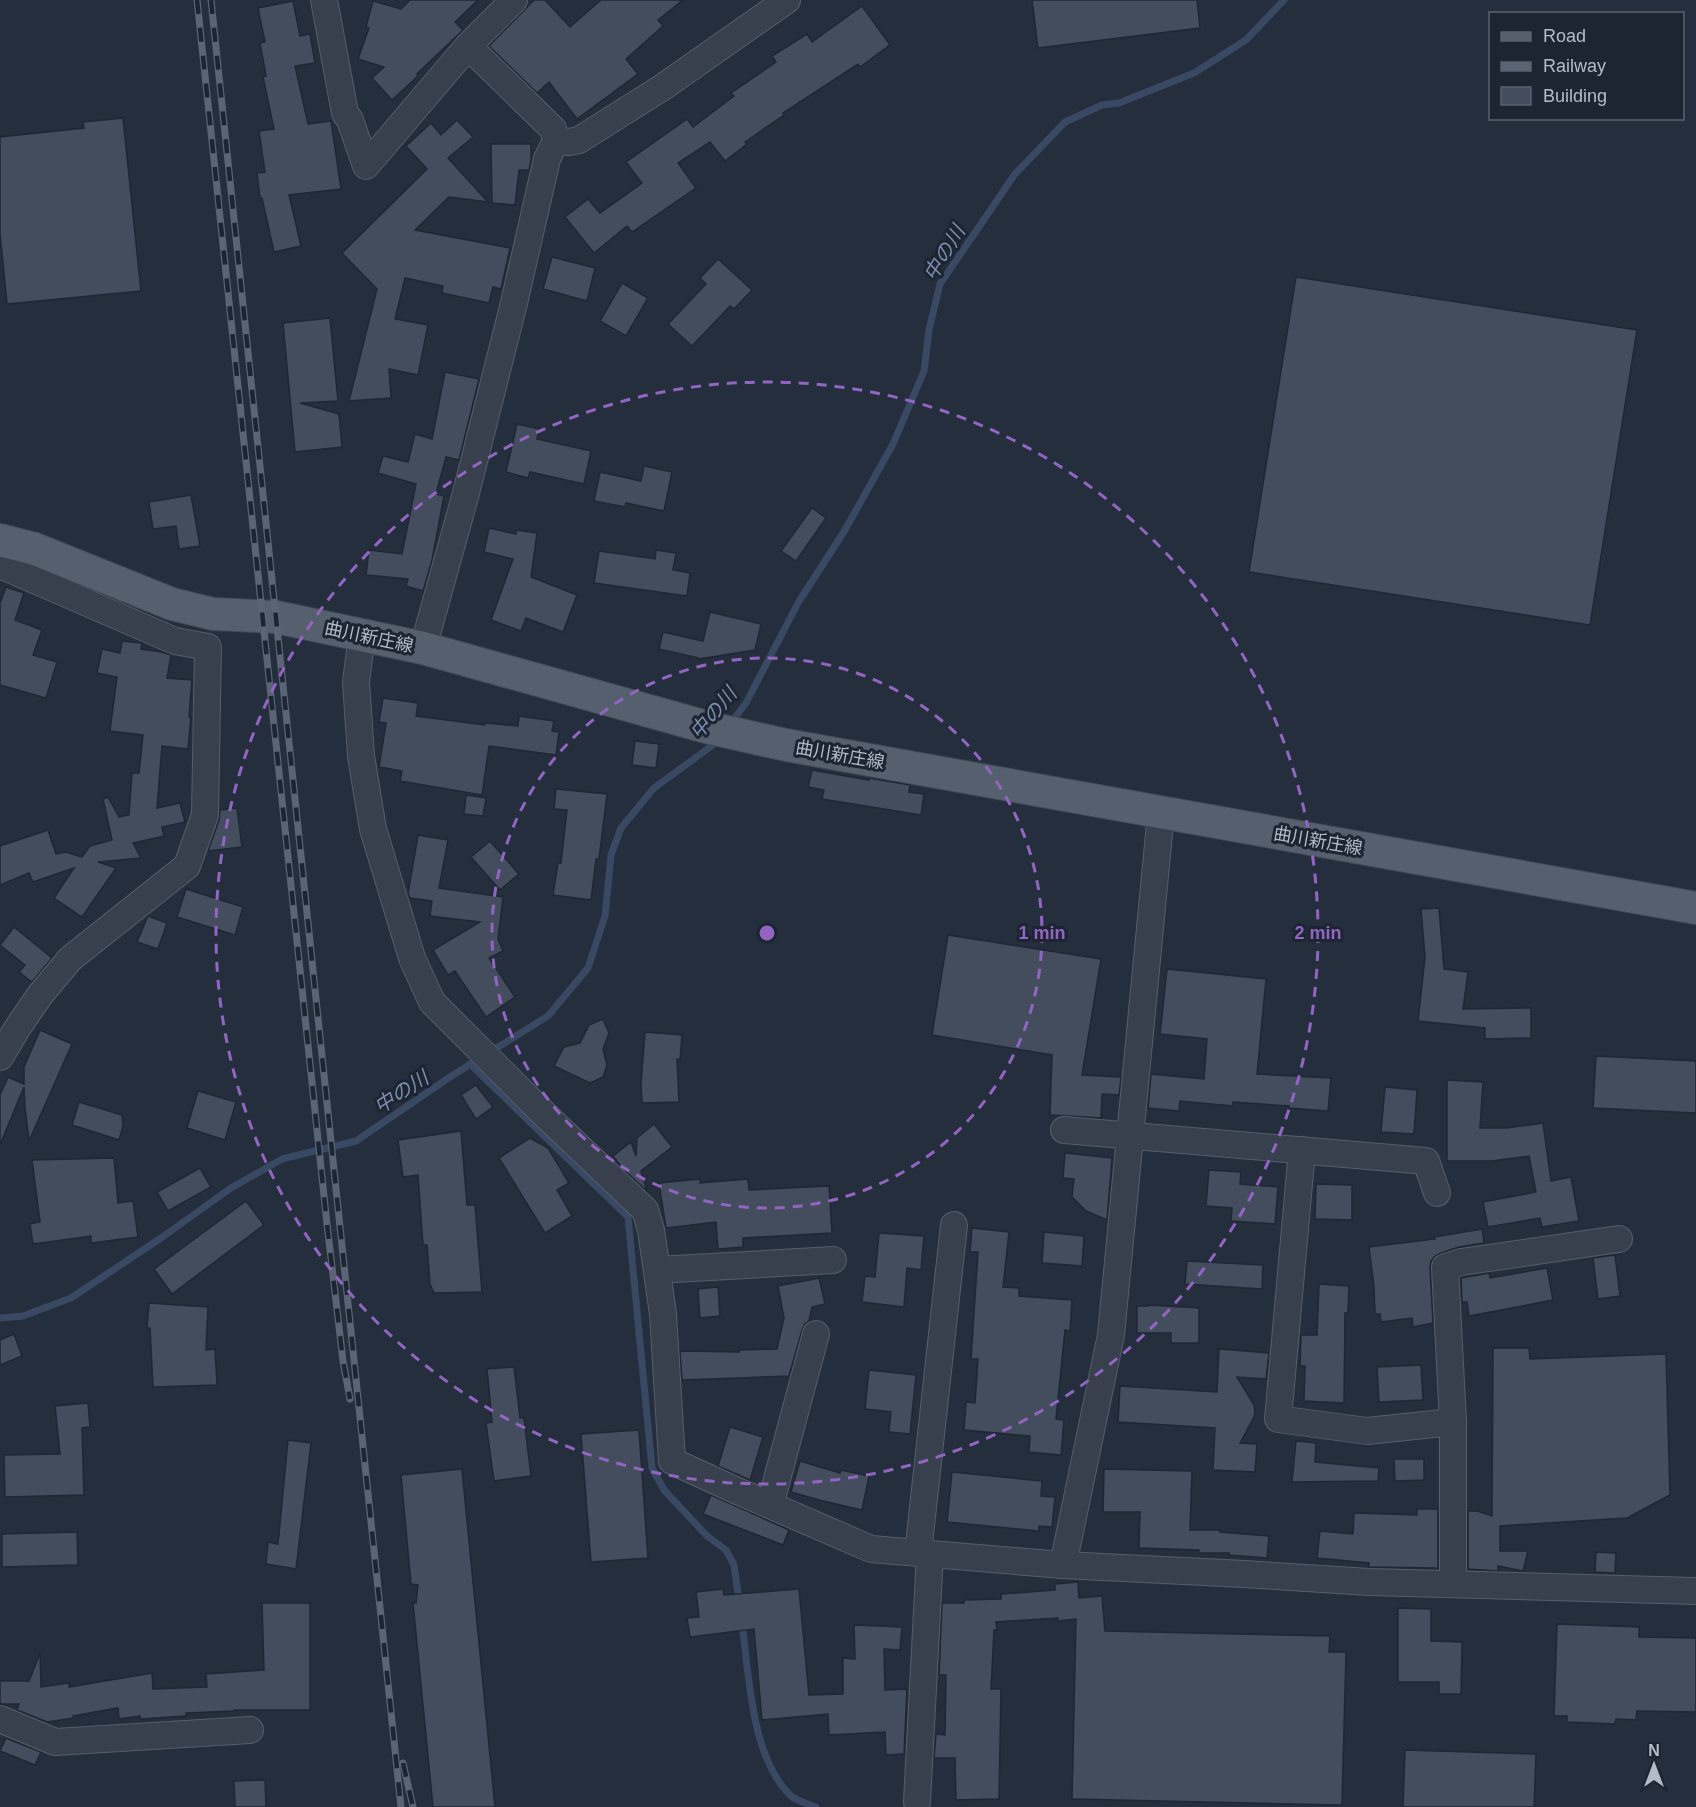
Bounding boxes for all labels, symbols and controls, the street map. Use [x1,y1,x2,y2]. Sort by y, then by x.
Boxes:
legend [1489,12,1684,120]
text: Road [1543,26,1586,46]
text: Railway [1543,56,1606,76]
text: Building [1543,86,1607,106]
water label: 中の川 [919,220,970,284]
street label: 曲川新庄線 [323,618,415,656]
water label: 中の川 [685,681,742,743]
street label: 曲川新庄線 [794,737,886,773]
street label: 曲川新庄線 [1272,823,1364,859]
centre of rings [757,923,777,943]
text: 1 min [1018,923,1066,943]
text: 2 min [1294,923,1342,943]
water label: 中の川 [370,1065,434,1118]
north arrow [1624,1735,1684,1795]
text: N [1648,1742,1660,1759]

